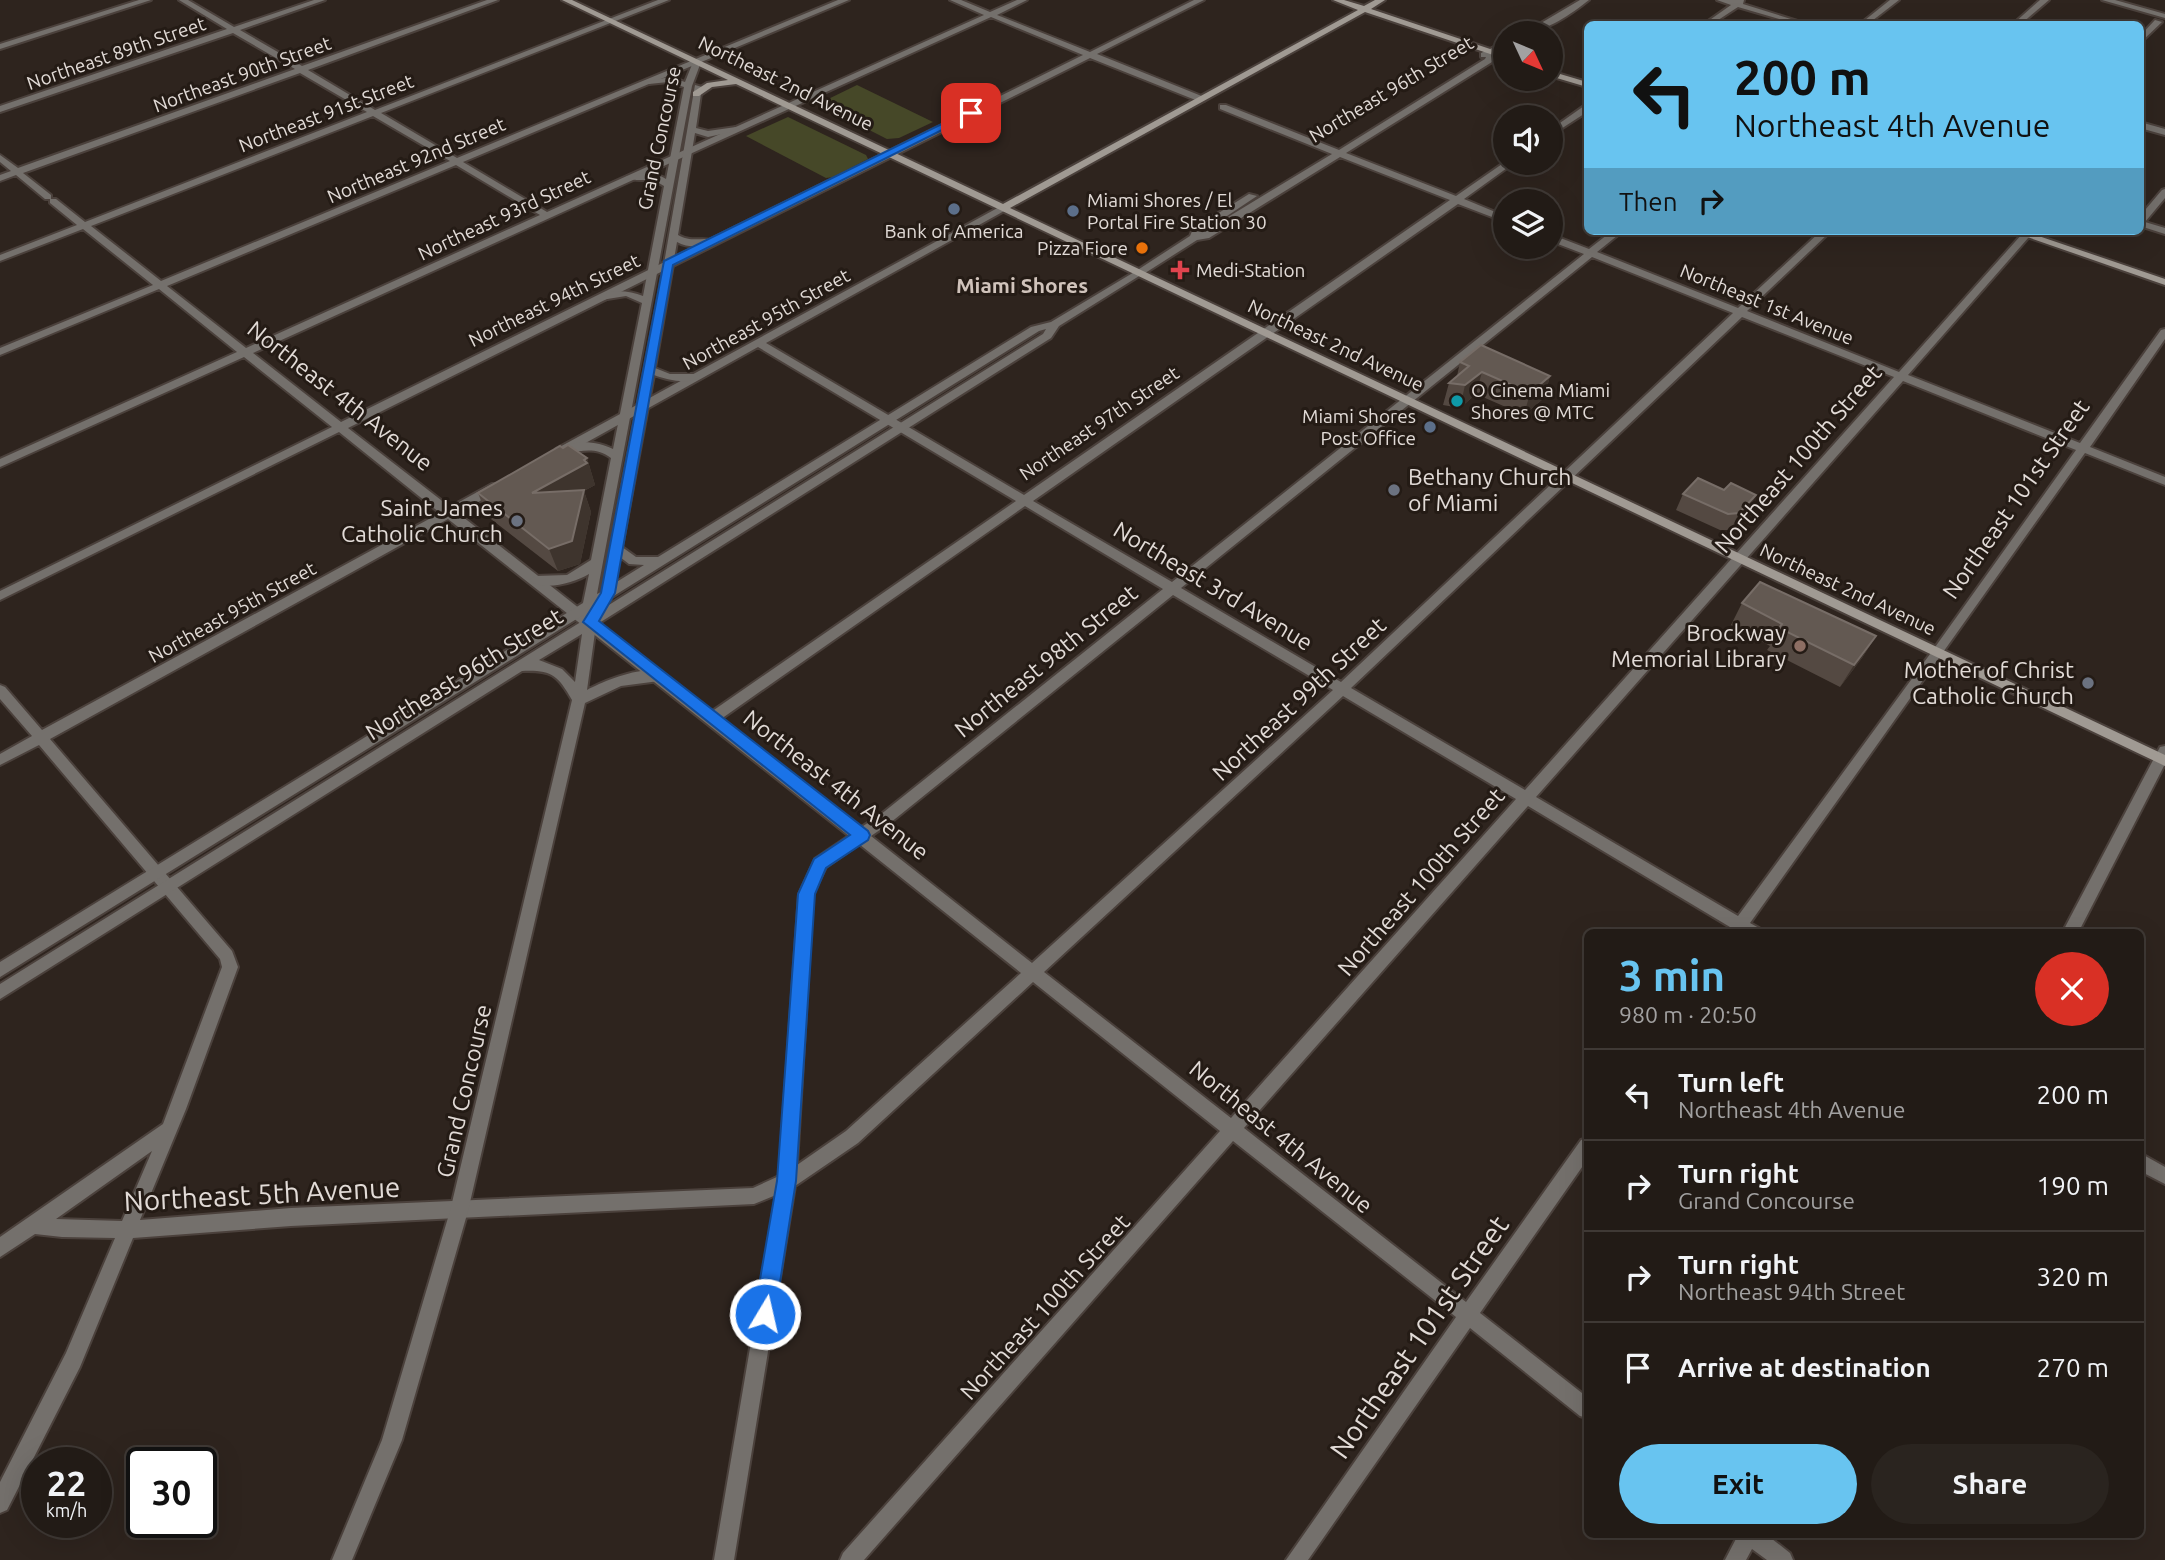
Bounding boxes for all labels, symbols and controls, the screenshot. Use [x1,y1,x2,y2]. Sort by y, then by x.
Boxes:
street label: Northeast 89th Street [24,12,209,94]
north arrow [1493,21,1563,91]
map controls [1493,21,1563,259]
street label: Northeast 90th Street [150,31,334,116]
street label: Northeast 2nd Avenue [695,31,877,135]
street label: Northeast 96th Street [1305,31,1478,147]
icon: left [1619,49,1710,140]
text: 200 m [1734,49,1871,104]
street label: Grand Concourse [633,64,685,212]
street label: Northeast 91st Street [236,69,417,156]
pin [941,83,1001,143]
icon: arrive [952,94,990,132]
button: sound [1493,105,1563,175]
text: Northeast 4th Avenue [1734,107,2050,143]
street label: Northeast 92nd Street [324,112,509,208]
street label: Northeast 93rd Street [414,165,594,265]
icon: right [1692,182,1730,220]
text: Then [1619,187,1678,216]
place label: Miami Shores / El Portal Fire Station 30 [1087,189,1267,233]
button: layers [1493,189,1563,259]
marker: Bank of America [946,201,962,217]
marker: Miami Shores / El Portal Fire Station 30 [1065,203,1081,219]
place label: Bank of America [885,220,1023,242]
place label: Pizza Fiore [1037,237,1128,259]
marker: Pizza Fiore [1134,240,1150,256]
street label: Northeast 94th Street [465,249,644,351]
place label: Medi-Station [1196,259,1305,281]
street label: Northeast 1st Avenue [1677,259,1857,349]
marker: Medi-Station [1170,260,1190,280]
street label: Northeast 95th Street [679,264,854,374]
district label: Miami Shores [956,273,1088,297]
street label: Northeast 2nd Avenue [1245,295,1427,395]
street label: Northeast 4th Avenue [243,316,438,475]
street label: Northeast 100th Street [1709,360,1886,557]
street label: Northeast 97th Street [1015,361,1183,485]
place label: O Cinema Miami Shores @ MTC [1471,379,1610,423]
marker: O Cinema Miami Shores @ MTC [1449,393,1465,409]
street label: Northeast 101st Street [1937,394,2094,603]
place label: Miami Shores Post Office [1302,405,1416,449]
marker: Miami Shores Post Office [1422,419,1438,435]
place label: Bethany Church of Miami [1408,464,1571,515]
marker: Bethany Church of Miami [1386,482,1402,498]
place label: Saint James Catholic Church [341,495,503,546]
marker: Saint James Catholic Church [509,513,525,529]
street label: Northeast 3rd Avenue [1109,516,1317,655]
street label: Northeast 2nd Avenue [1757,539,1939,639]
street label: Northeast 95th Street [145,557,320,667]
street label: Northeast 98th Street [950,579,1142,742]
street label: Northeast 96th Street [361,603,567,744]
street label: Northeast 99th Street [1207,612,1390,785]
place label: Brockway Memorial Library [1611,620,1786,671]
marker: Brockway Memorial Library [1792,638,1808,654]
place label: Mother of Christ Catholic Church [1904,657,2074,708]
marker: Mother of Christ Catholic Church [2080,675,2096,691]
street label: Northeast 4th Avenue [739,705,934,864]
street label: Northeast 100th Street [1332,783,1509,980]
text: 3 min [1619,952,1725,999]
button: close [2035,952,2109,1026]
street label: Grand Concourse [431,1002,496,1180]
text: 980 m · 20:50 [1619,1002,1757,1027]
street label: Northeast 4th Avenue [1185,1055,1378,1218]
text: Turn left [1678,1068,1784,1097]
icon: left [1619,1076,1657,1114]
text: 200 m [2037,1080,2109,1109]
text: Northeast 4th Avenue [1678,1097,1905,1122]
text: Turn right [1678,1159,1799,1188]
icon: right [1619,1167,1657,1205]
street label: Northeast 5th Avenue [123,1171,401,1216]
text: 190 m [2037,1171,2109,1200]
text: Grand Concourse [1678,1188,1855,1213]
street label: Northeast 100th Street [955,1209,1134,1404]
street label: Northeast 101st Street [1323,1210,1514,1464]
text: Turn right [1678,1250,1799,1279]
icon: right [1619,1258,1657,1296]
text: 320 m [2037,1262,2109,1291]
position arrow [728,1277,802,1351]
text: Northeast 94th Street [1678,1279,1905,1304]
icon: arrive [1619,1349,1657,1387]
text: Arrive at destination [1678,1353,1931,1382]
text: 270 m [2037,1353,2109,1382]
button: Exit [1619,1444,1857,1524]
button: Share [1871,1444,2109,1524]
speed limit sign: 30 [126,1447,217,1538]
text: 22 [47,1463,86,1503]
text: km/h [46,1500,87,1520]

